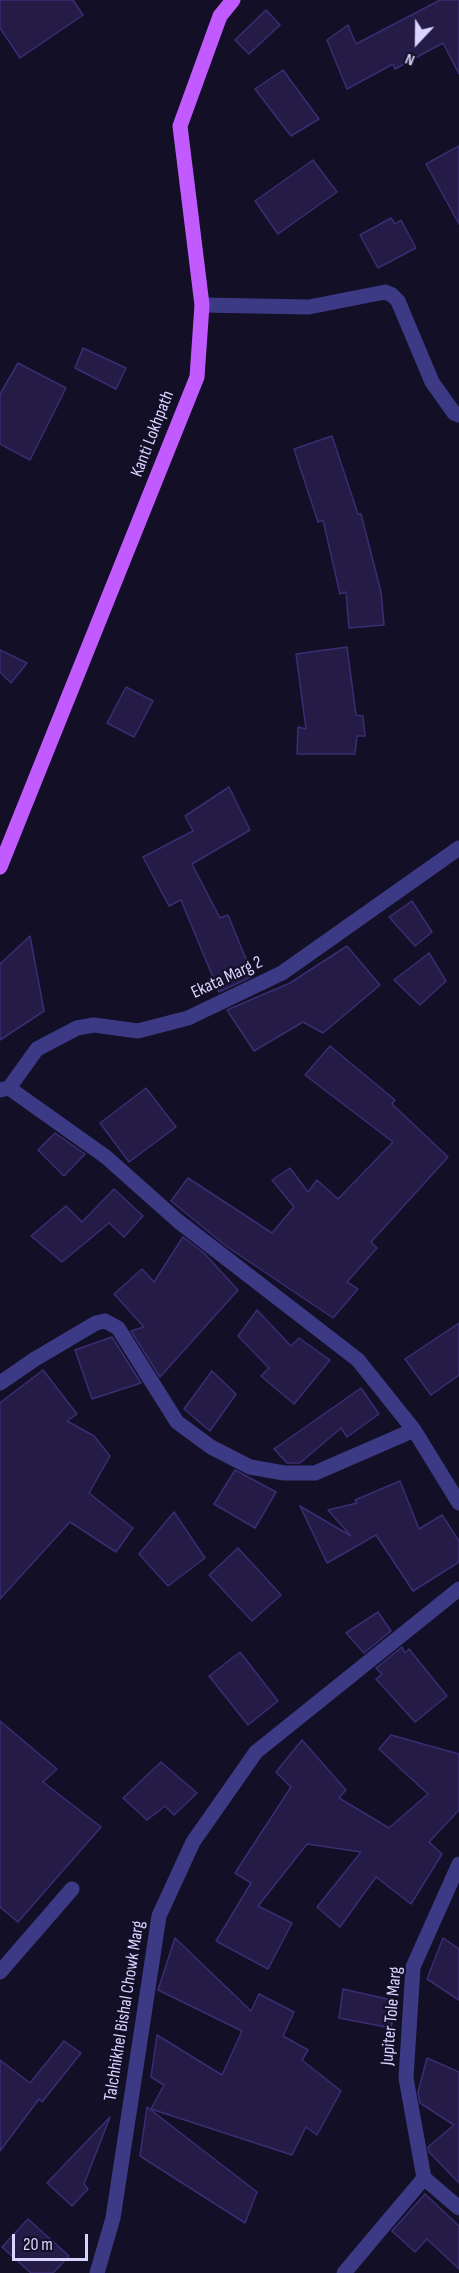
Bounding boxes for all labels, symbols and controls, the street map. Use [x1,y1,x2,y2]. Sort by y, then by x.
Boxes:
north arrow [387,12,447,72]
text: N [403,49,418,70]
street label: Kanti Lokhpath [127,388,179,480]
street label: Ekata Marg 2 [188,952,266,1004]
street label: Talchhikhel Bishal Chowk Marg [100,1919,150,2103]
street label: Jupiter Tole Marg [377,1966,407,2066]
scale bar [15,2222,92,2260]
text: 20 m [23,2234,53,2255]

